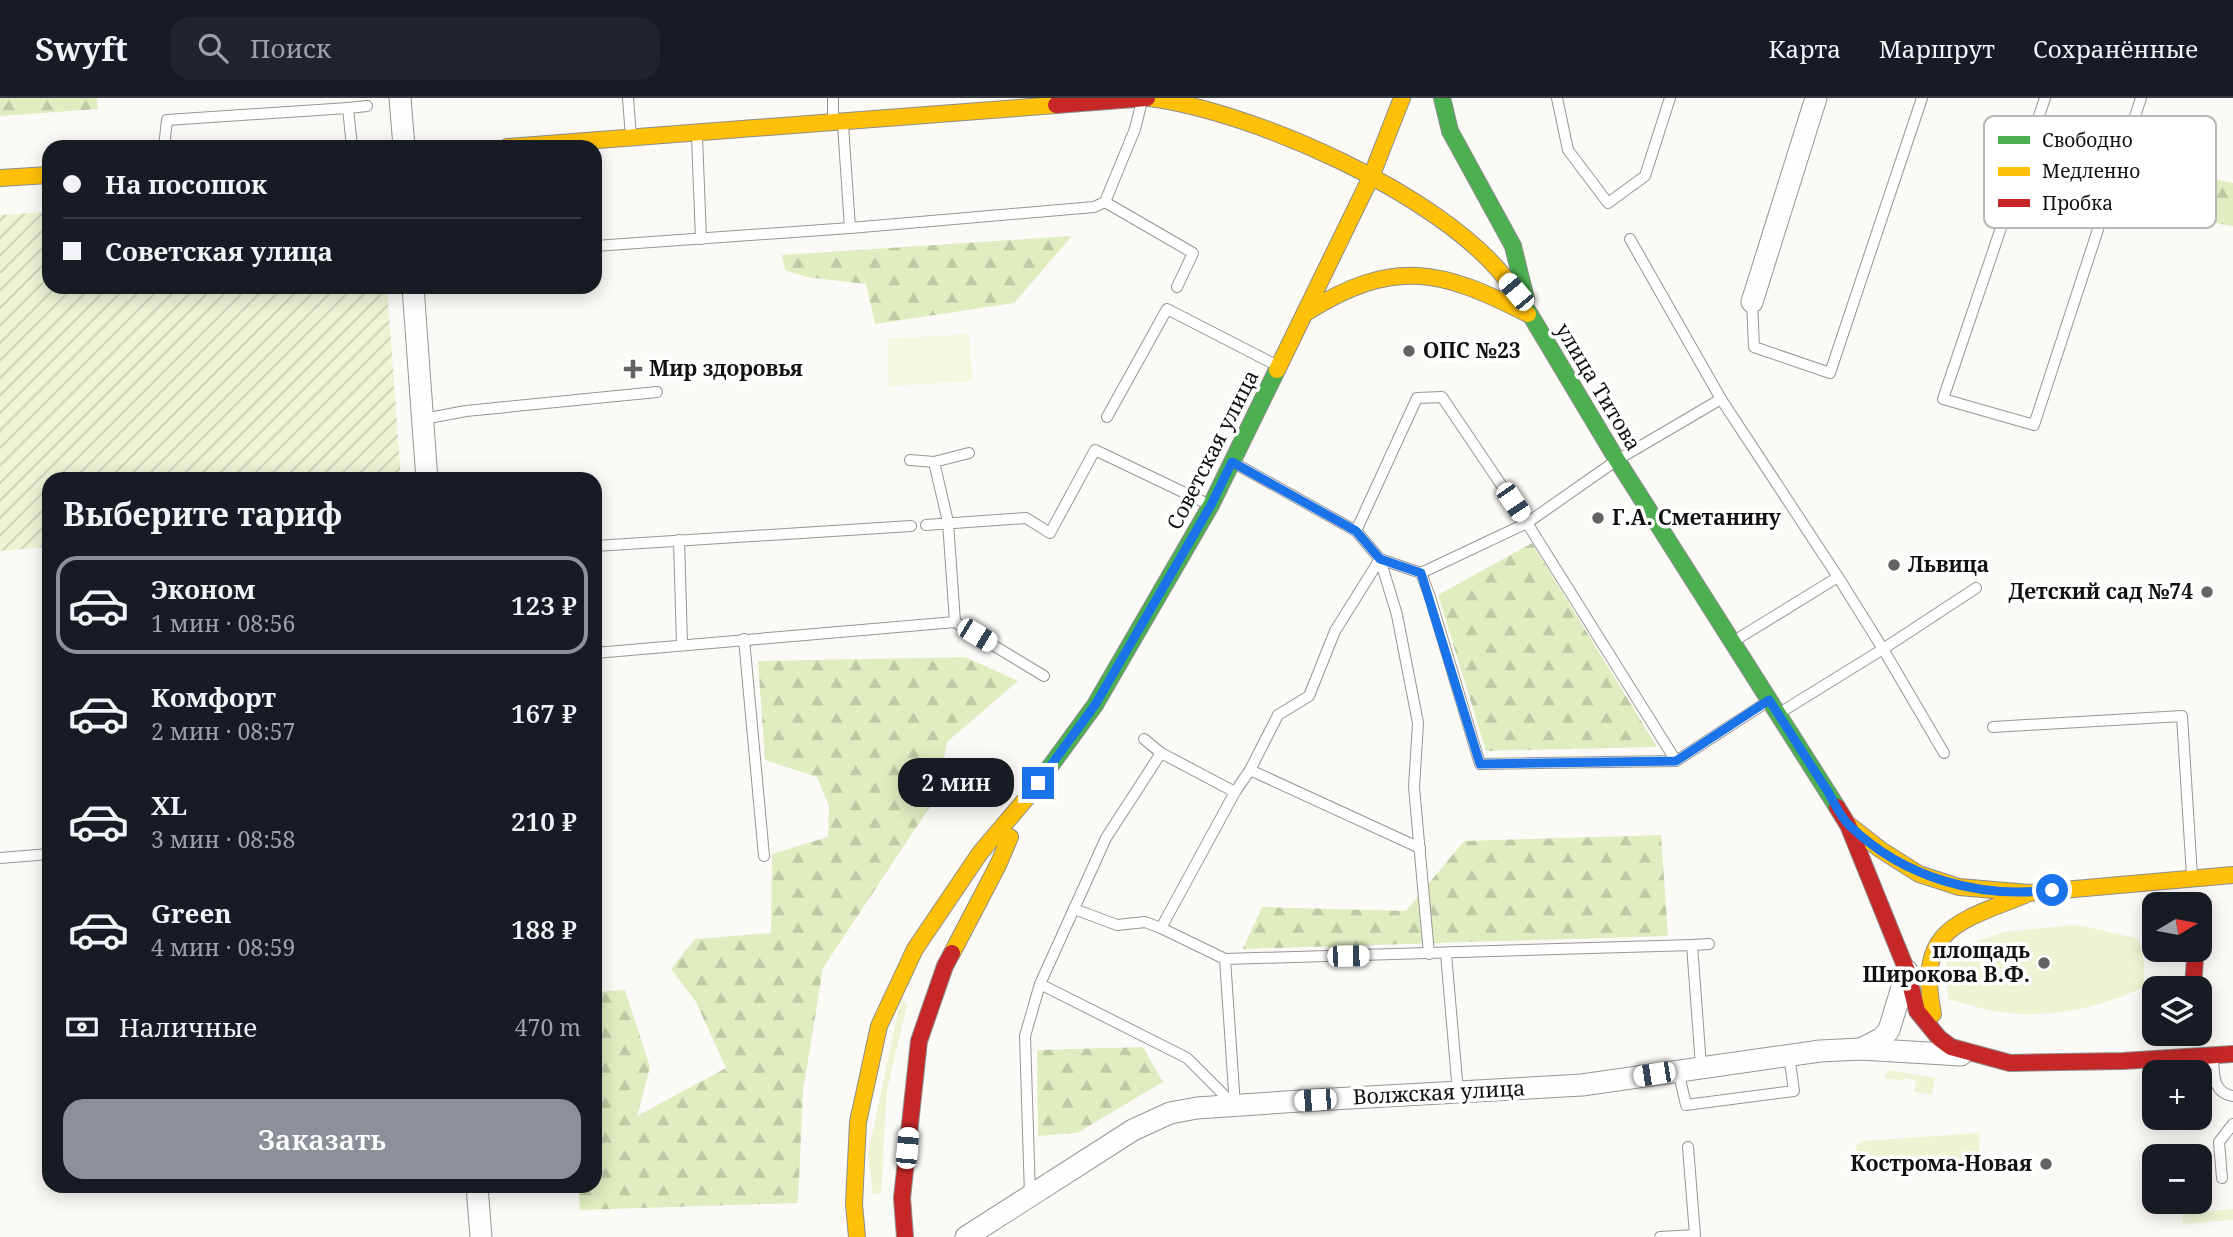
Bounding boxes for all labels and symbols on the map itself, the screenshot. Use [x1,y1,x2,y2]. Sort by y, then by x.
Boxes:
legend [1984,116,2216,228]
text: Свободно [2042,127,2133,153]
text: Медленно [2042,158,2140,184]
text: Пробка [2042,190,2113,216]
car [1495,269,1538,315]
street label: улица Титова [1550,317,1648,456]
place label: ОПС №23 [1423,336,1521,364]
marker: ОПС №23 [1401,343,1417,359]
place label: Мир здоровья [649,354,803,382]
marker: Мир здоровья [623,359,643,379]
street label: Советская улица [1160,365,1265,534]
car [1493,479,1534,525]
place label: Г.А. Сметанину [1612,503,1781,531]
marker: Г.А. Сметанину [1590,510,1606,526]
place label: Львица [1908,550,1989,578]
marker: Львица [1886,557,1902,573]
place label: Детский сад №74 [2008,577,2193,605]
marker: Детский сад №74 [2199,584,2215,600]
car [954,615,1001,655]
callout: 2 мин [898,758,1014,808]
route end [1022,767,1054,799]
route start [2036,874,2068,906]
north arrow [2142,892,2212,962]
place label: площадь Широкова В.Ф. [1862,936,2030,988]
car [1327,945,1370,967]
marker: площадь Широкова В.Ф. [2036,955,2052,971]
car [1632,1060,1677,1088]
street label: Волжская улица [1352,1074,1526,1110]
car [1294,1088,1337,1112]
car [895,1126,920,1170]
place label: Кострома-Новая [1850,1149,2032,1177]
marker: Кострома-Новая [2038,1156,2054,1172]

